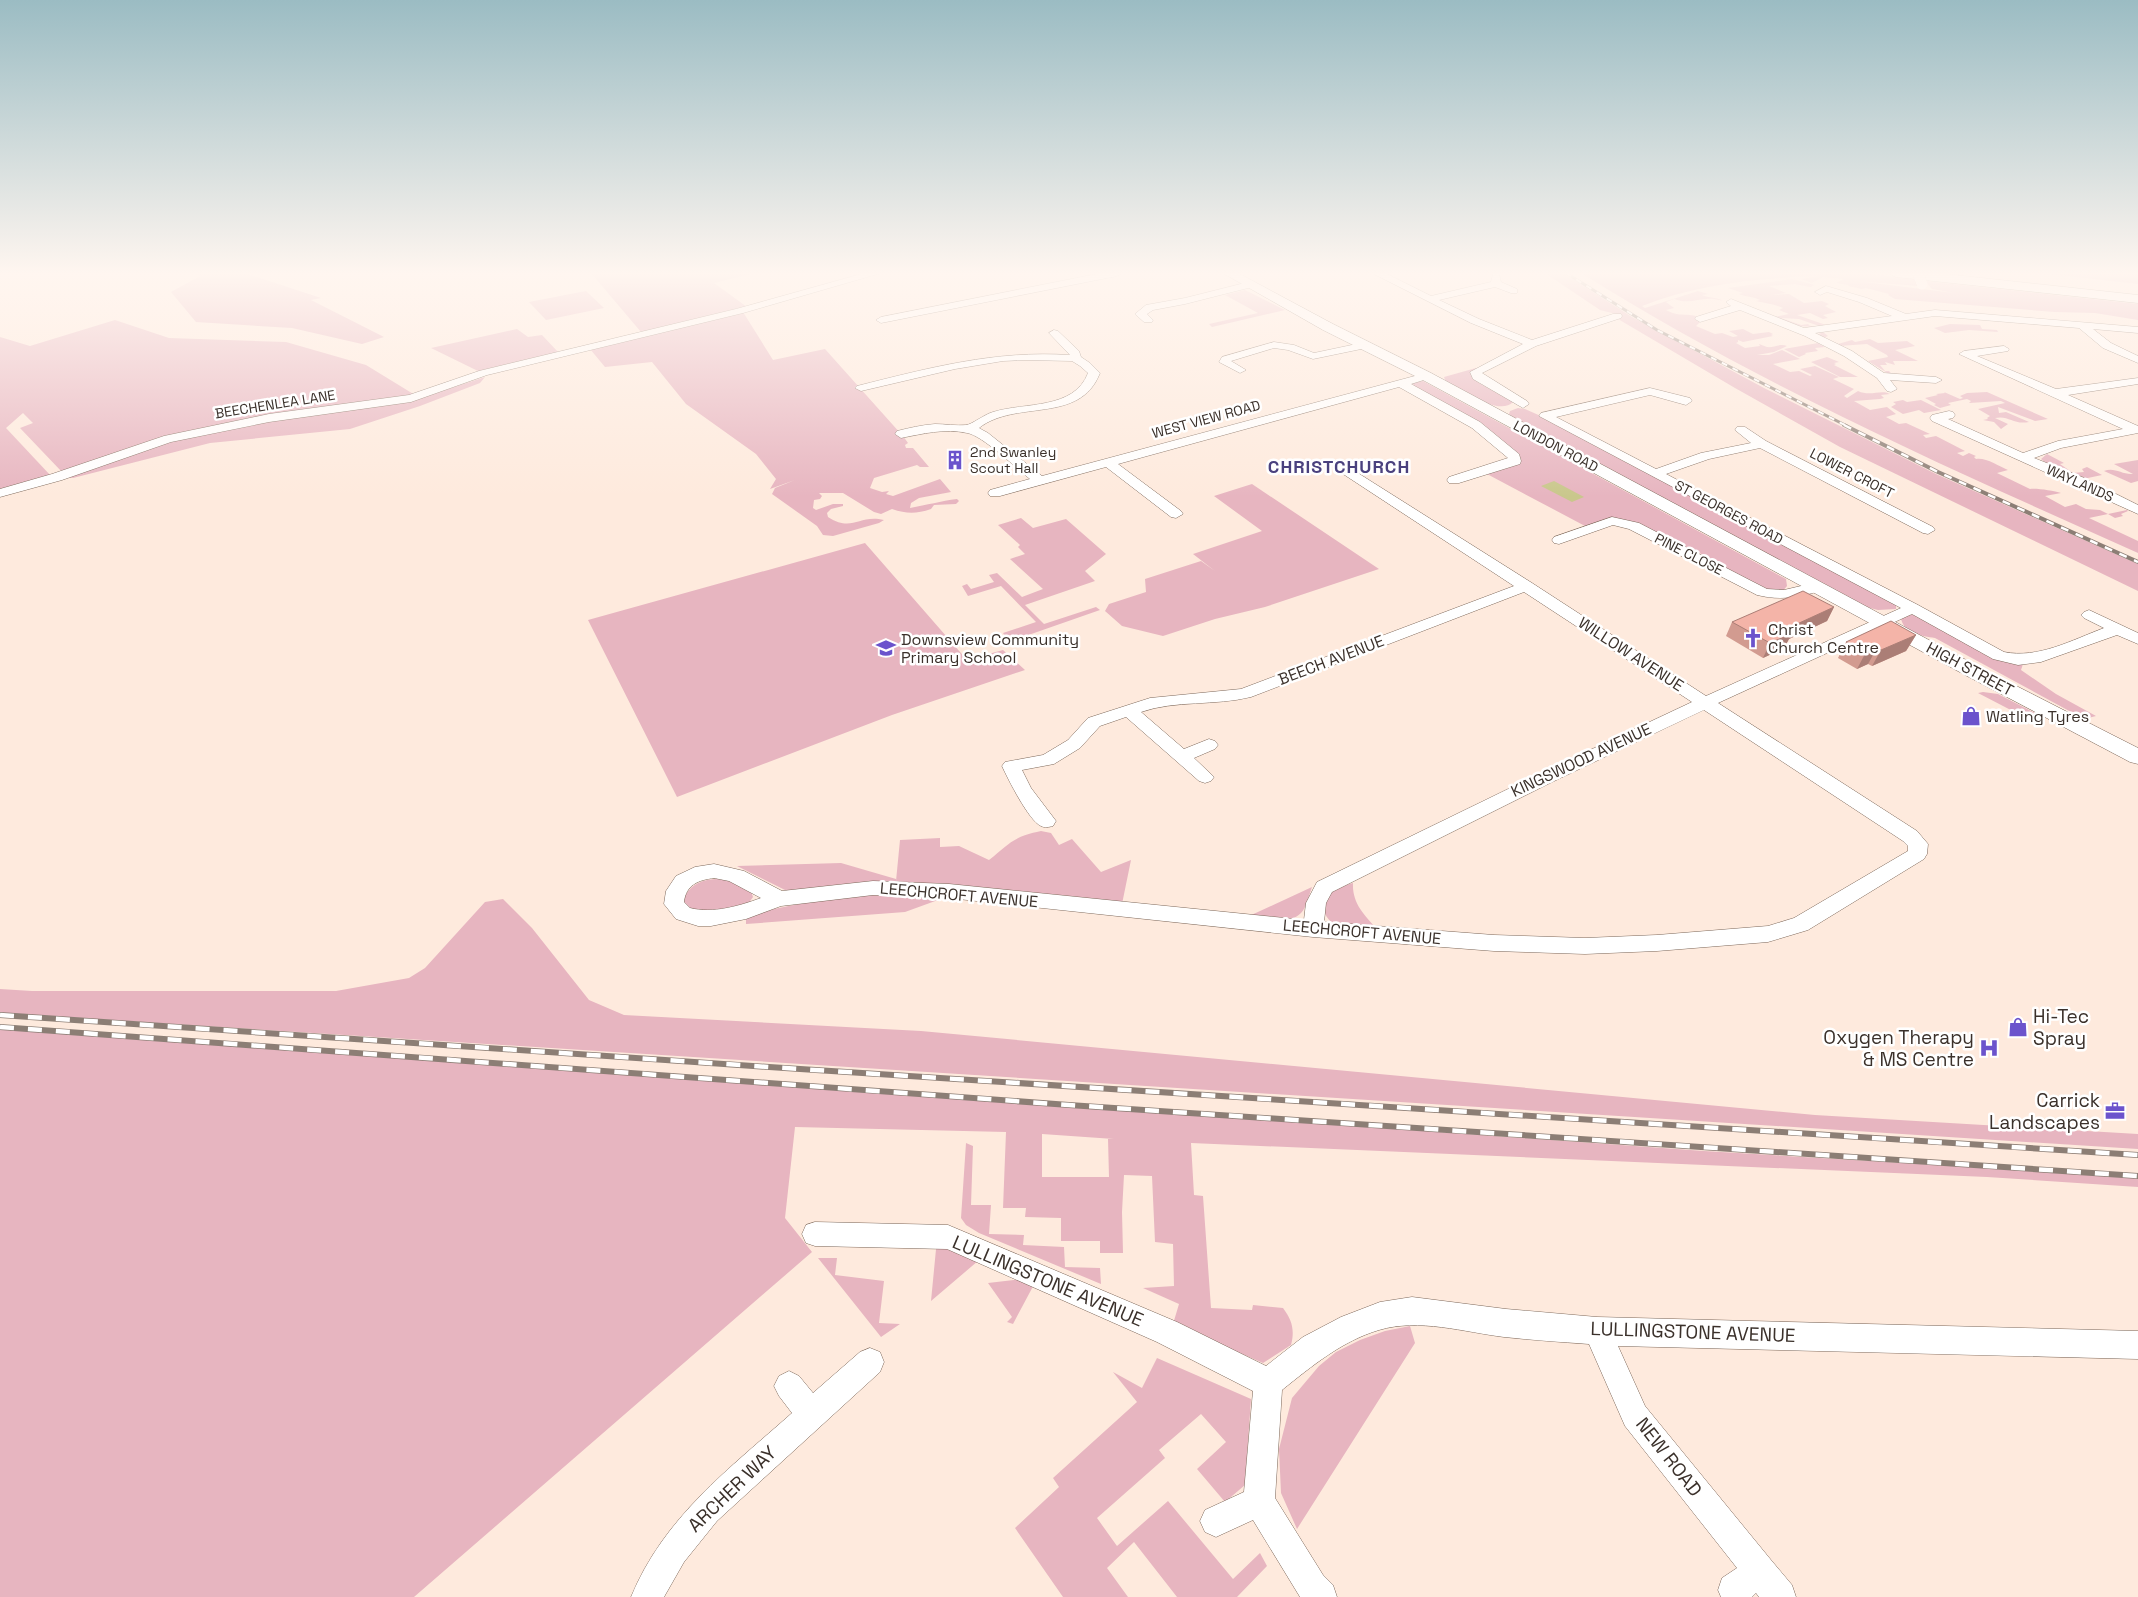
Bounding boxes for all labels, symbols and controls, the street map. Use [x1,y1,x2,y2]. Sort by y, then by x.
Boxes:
street label: BEECHENLEA LANE [213,386,337,422]
street label: WEST VIEW ROAD [1150,396,1262,442]
street label: LONDON ROAD [1510,416,1602,476]
place label: 2nd Swanley Scout Hall [970,443,1056,477]
street label: LOWER CROFT [1807,444,1897,502]
building icon: 2nd Swanley Scout Hall [944,449,966,471]
district label: CHRISTCHURCH [1268,455,1410,478]
street label: WAYLANDS [2044,460,2116,506]
street label: ST GEORGES ROAD [1672,476,1786,548]
street label: PINE CLOSE [1652,529,1727,579]
street label: WILLOW AVENUE [1574,612,1688,696]
place label: Christ Church Centre [1768,619,1879,658]
church icon: Christ Church Centre [1742,627,1764,649]
place label: Downsview Community Primary School [901,629,1079,668]
street label: BEECH AVENUE [1275,630,1387,690]
school or university icon: Downsview Community Primary School [875,637,897,659]
street label: HIGH STREET [1923,637,2017,701]
shop icon: Watling Tyres [1960,705,1982,727]
place label: Watling Tyres [1986,706,2089,727]
street label: KINGSWOOD AVENUE [1507,718,1655,802]
street label: LEECHCROFT AVENUE [879,878,1039,912]
street label: LEECHCROFT AVENUE [1282,915,1442,949]
place label: Hi-Tec Spray [2033,1004,2089,1051]
shop icon: Hi-Tec Spray [2007,1016,2029,1038]
place label: Oxygen Therapy & MS Centre [1823,1025,1974,1072]
hospital icon: Oxygen Therapy & MS Centre [1978,1037,2000,1059]
place label: Carrick Landscapes [1989,1088,2100,1135]
office icon: Carrick Landscapes [2104,1100,2126,1122]
street label: LULLINGSTONE AVENUE [949,1229,1147,1333]
street label: LULLINGSTONE AVENUE [1590,1316,1796,1348]
street label: NEW ROAD [1630,1412,1708,1502]
street label: ARCHER WAY [682,1440,782,1538]

